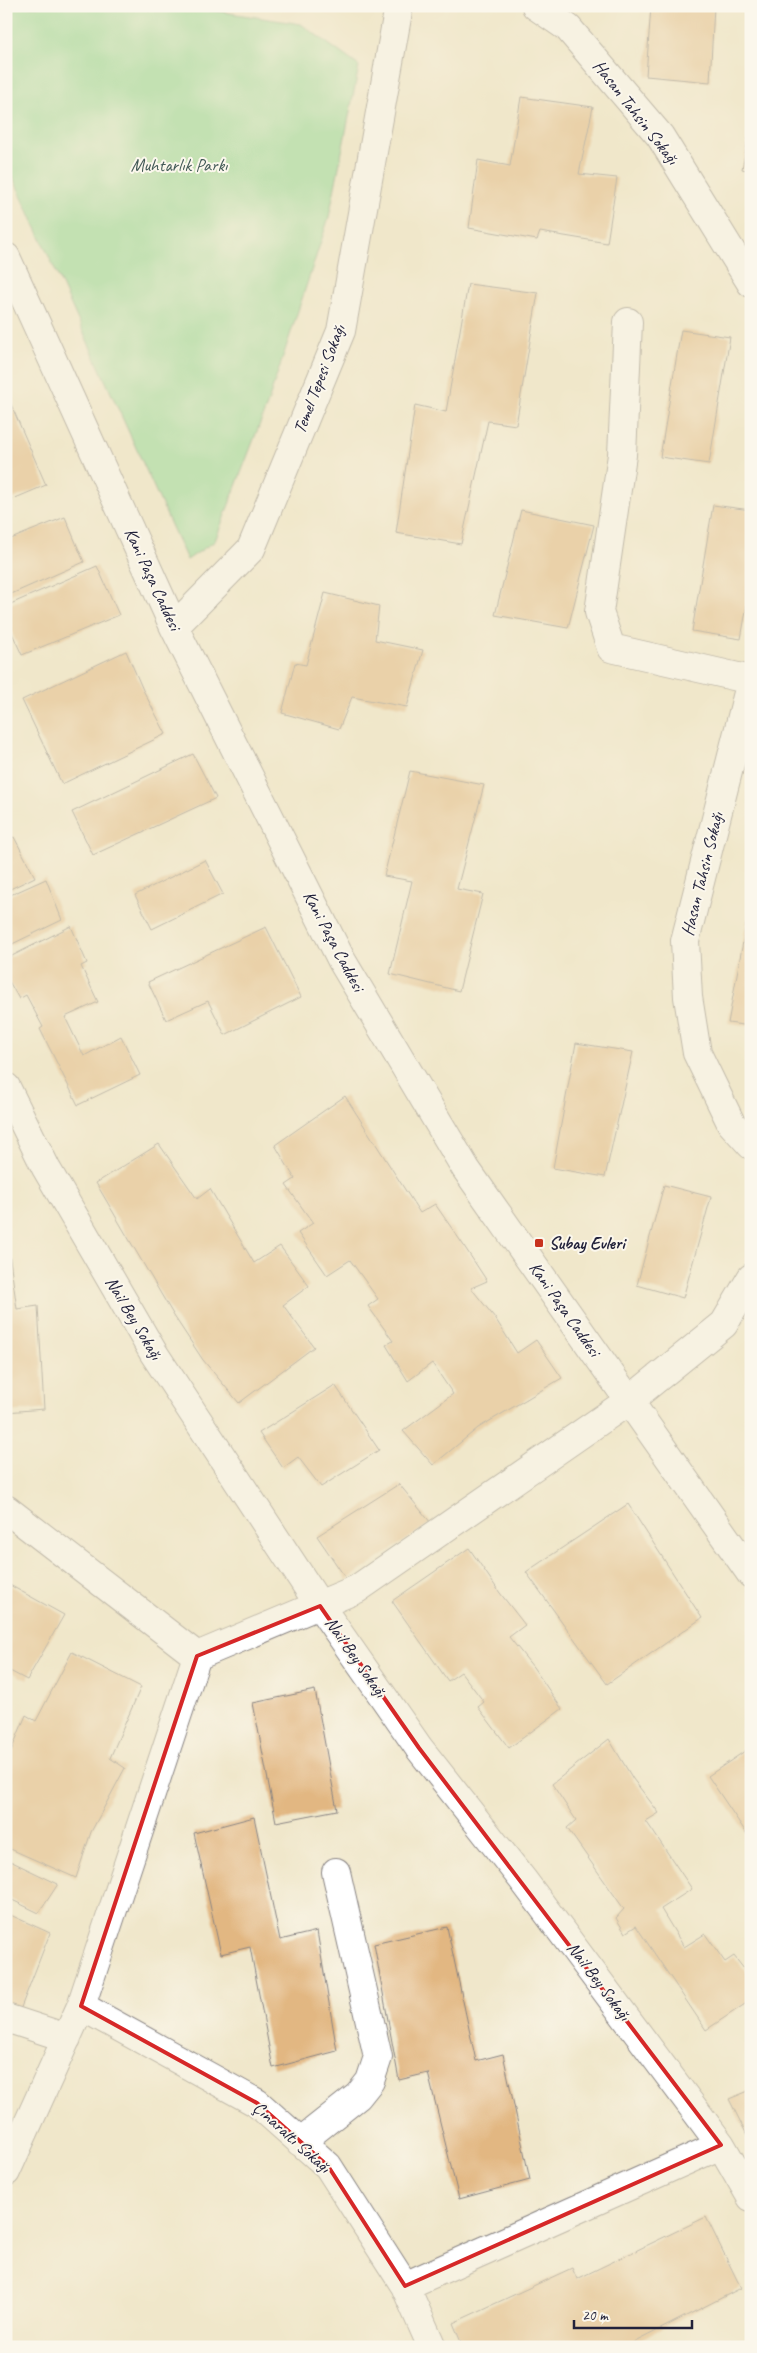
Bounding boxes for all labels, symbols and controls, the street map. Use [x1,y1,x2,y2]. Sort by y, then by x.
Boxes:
street label: Hasan Tahsin Sokağı [588,55,684,169]
park label: Muhtarlık Parkı [131,154,228,176]
street label: Temel Tepesi Sokağı [288,321,350,437]
street label: Kani Paşa Caddesi [120,524,187,636]
street label: Hasan Tahsin Sokağı [676,809,728,938]
street label: Kani Paşa Caddesi [298,887,371,997]
place label: Subay Evleri [549,1232,627,1254]
marker: Subay Evleri [533,1237,545,1249]
street label: Kani Paşa Caddesi [524,1257,607,1363]
street label: Nail Bey Sokağı [101,1272,168,1364]
street label: Nail Bey Sokağı [320,1613,392,1702]
street label: Nail Bey Sokağı [562,1937,636,2025]
street label: Çınaraltı Sokağı [248,2096,336,2179]
scale bar [574,2298,692,2330]
text: 20 m [582,2306,609,2325]

